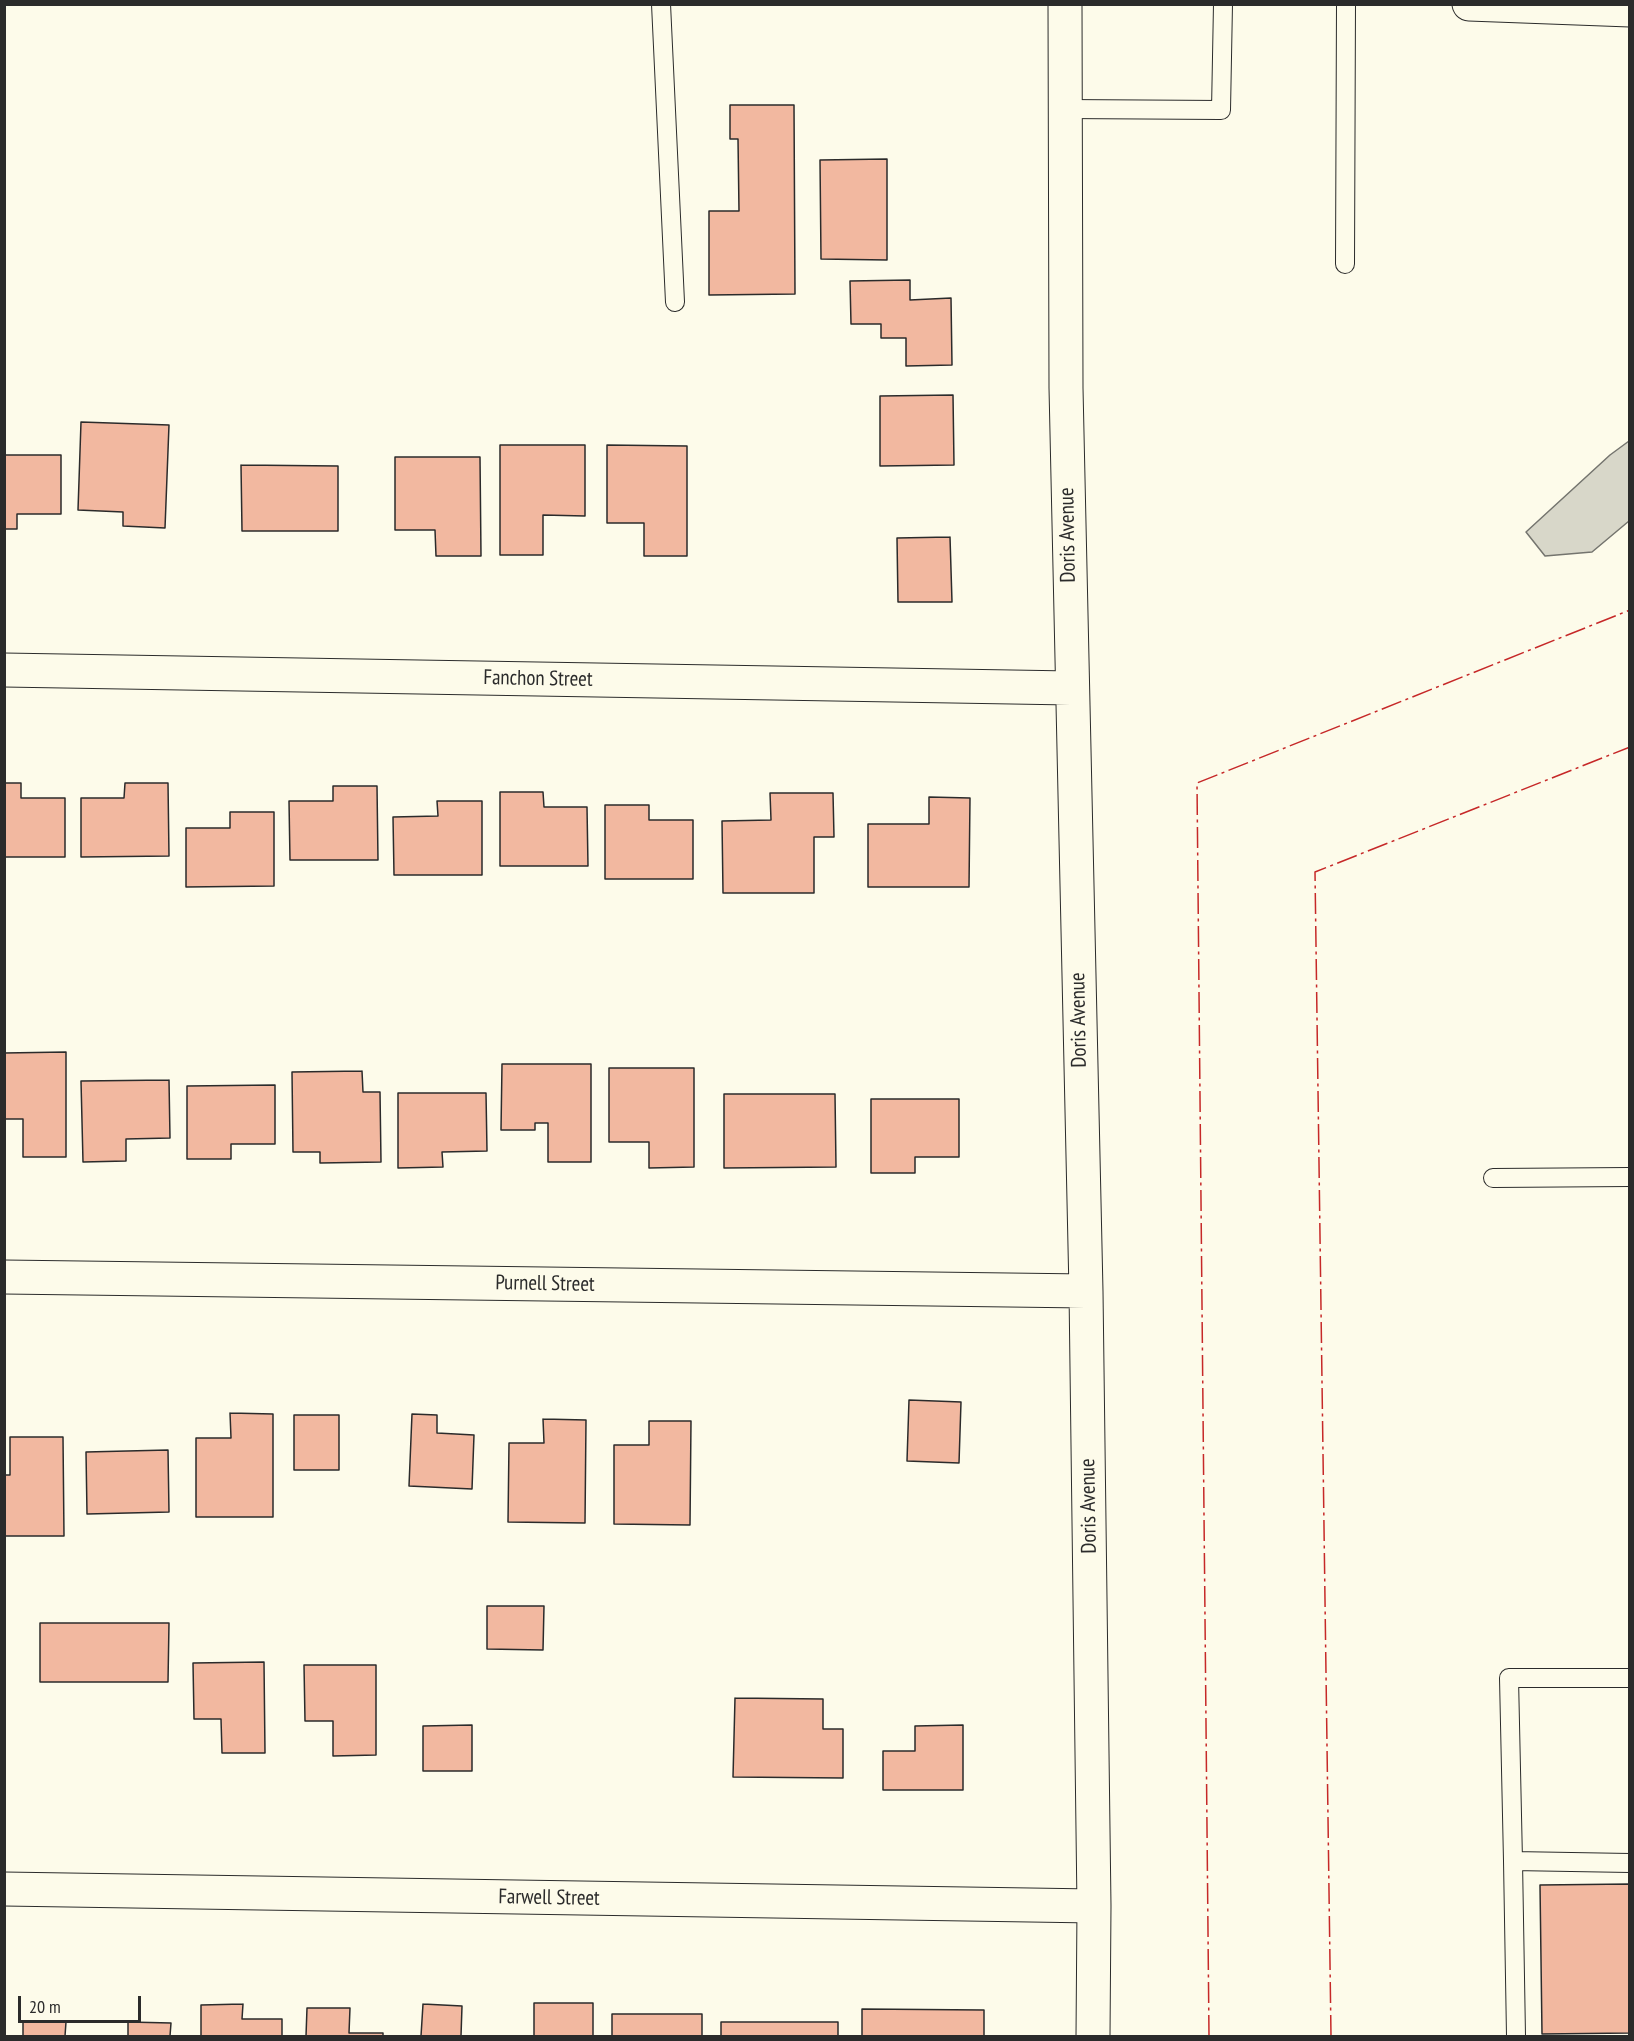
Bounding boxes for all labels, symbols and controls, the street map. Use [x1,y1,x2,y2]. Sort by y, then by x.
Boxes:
street label: Doris Avenue [1055,487,1081,583]
street label: Fanchon Street [483,665,593,693]
street label: Doris Avenue [1066,972,1092,1068]
street label: Purnell Street [495,1271,595,1297]
street label: Doris Avenue [1076,1458,1102,1554]
street label: Farwell Street [498,1885,600,1911]
scale bar [21,1984,144,2022]
text: 20 m [29,1995,61,2018]

